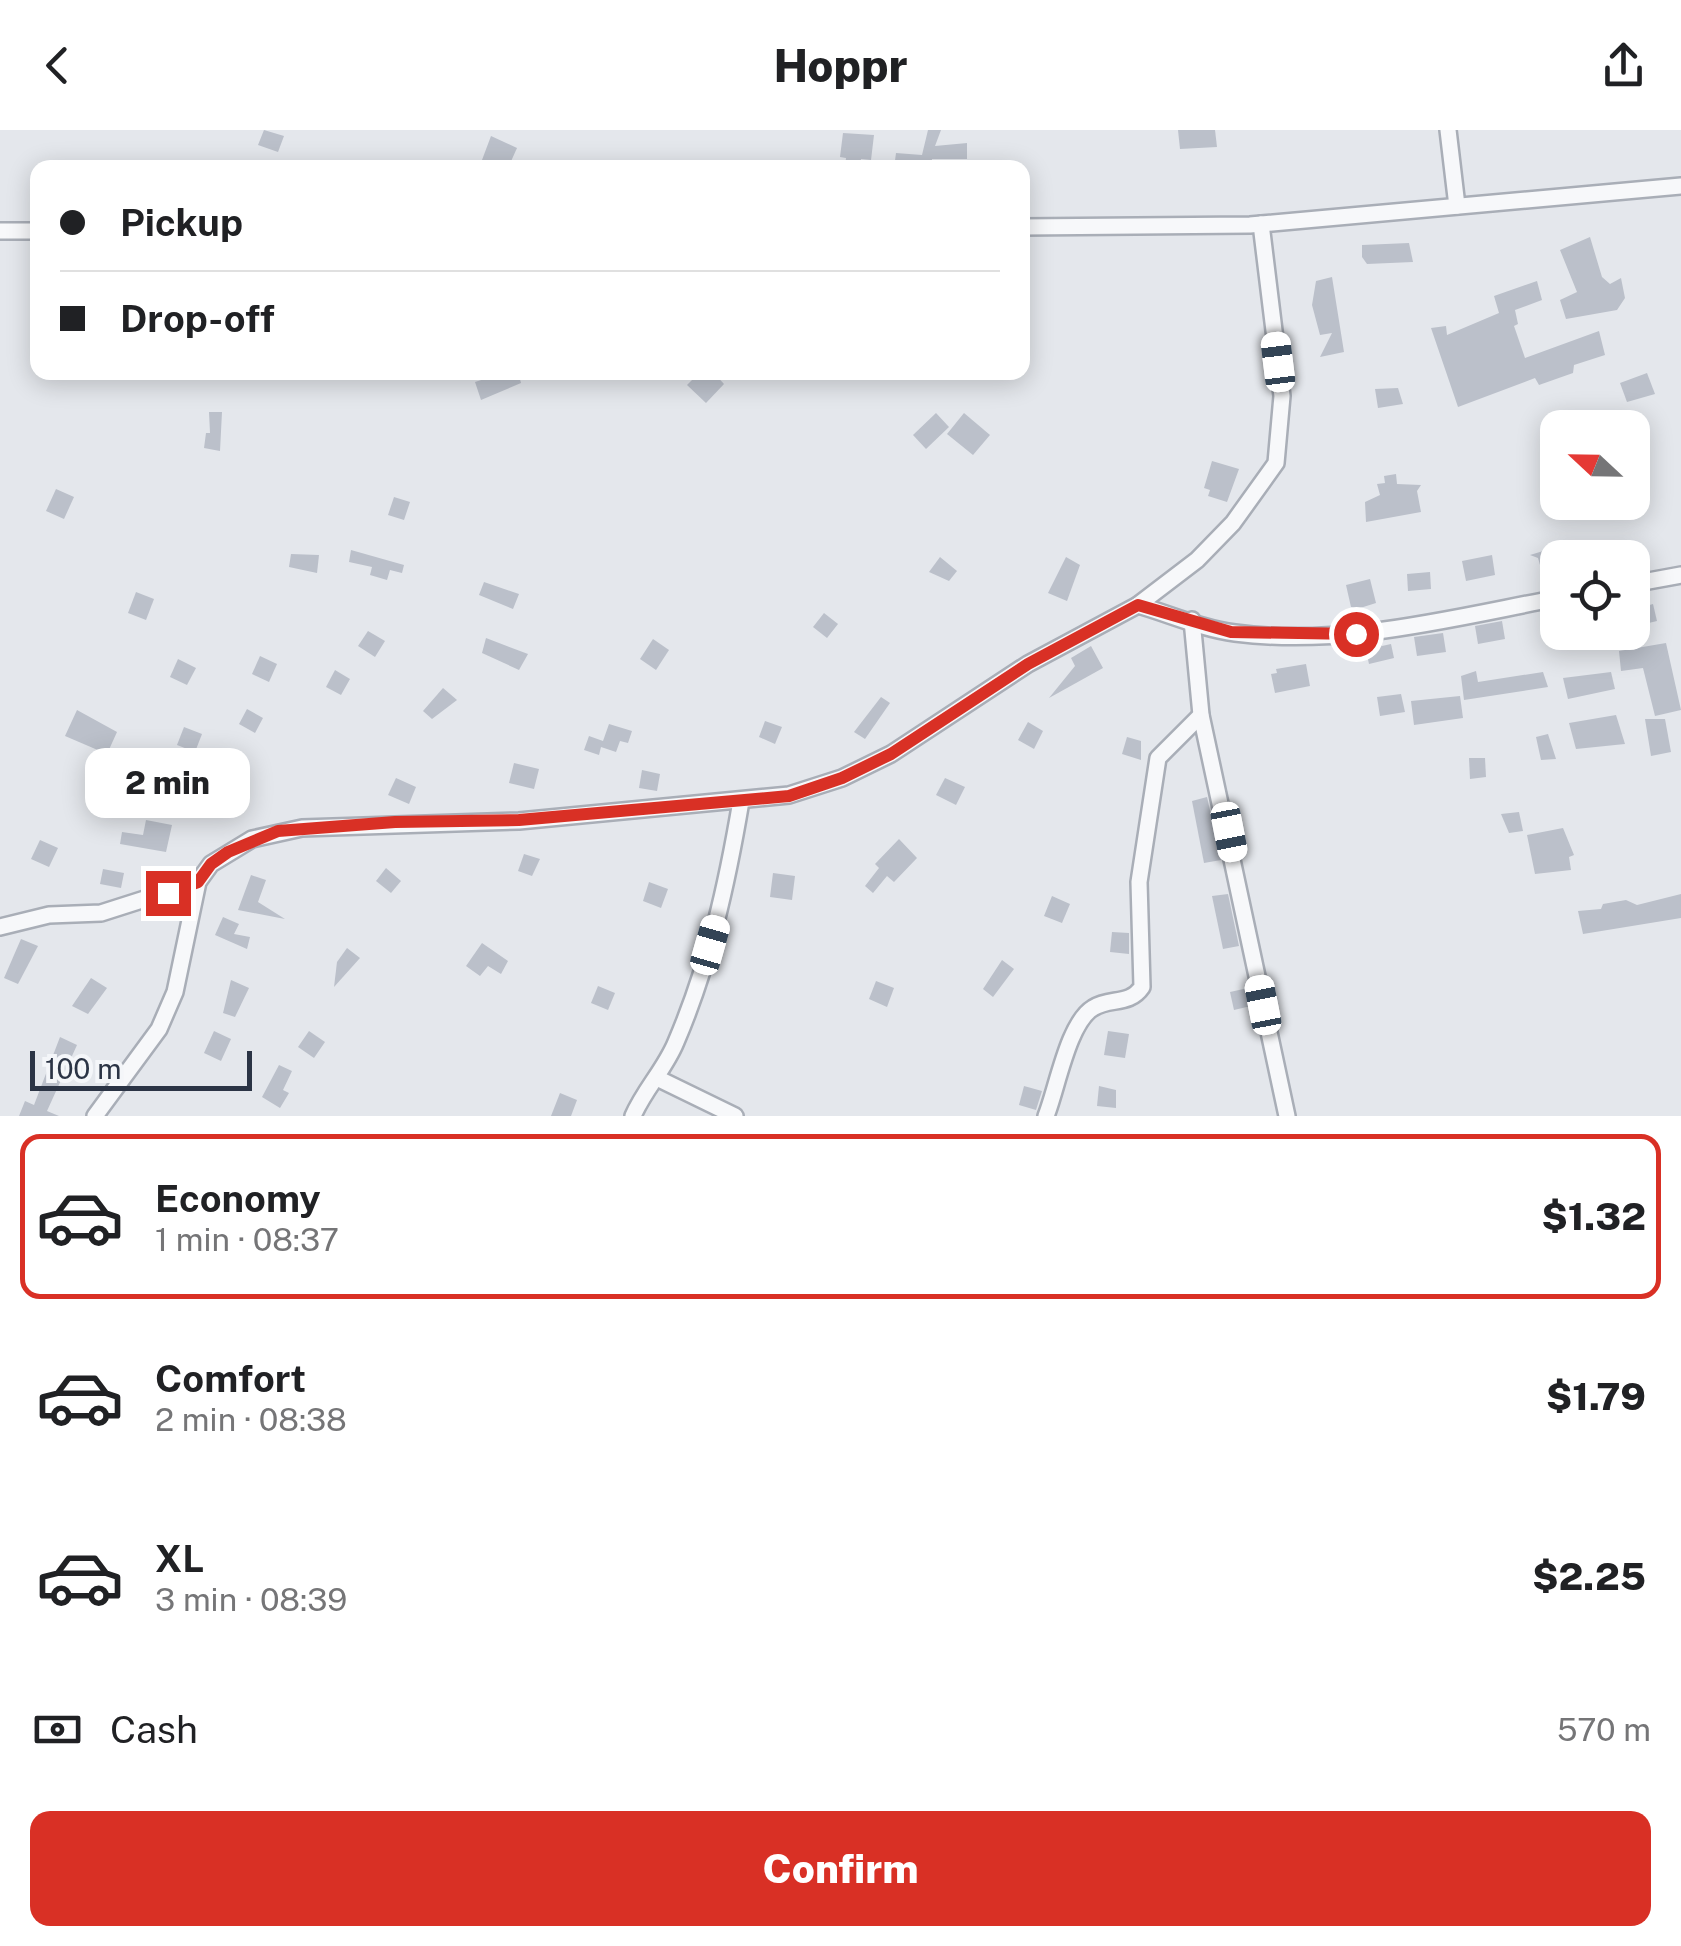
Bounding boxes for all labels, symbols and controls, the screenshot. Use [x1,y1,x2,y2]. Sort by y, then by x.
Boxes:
icon: back [30,38,85,93]
icon: share [1596,38,1651,93]
text: Hoppr [773,39,908,92]
text: Pickup [120,200,243,245]
text: Drop-off [120,296,275,341]
car [1259,330,1297,394]
north arrow [1540,410,1650,520]
map controls [1540,410,1650,650]
button: locate [1540,540,1650,650]
route start [1334,612,1379,657]
callout: 2 min [86,748,250,818]
text: 2 min [125,764,210,801]
car [1209,800,1249,864]
route end [146,871,191,916]
car [687,912,733,978]
car [1243,973,1283,1037]
scale bar [30,1046,252,1090]
text: 100 m [45,1052,122,1085]
icon: car [35,1172,125,1262]
text: Economy [155,1176,321,1221]
text: $1.32 [1541,1194,1646,1239]
text: 1 min · 08:37 [155,1221,339,1258]
icon: car [35,1352,125,1442]
text: Comfort [155,1356,306,1401]
text: $1.79 [1546,1374,1646,1419]
text: 2 min · 08:38 [155,1401,347,1438]
icon: car [35,1532,125,1622]
text: XL [155,1536,204,1581]
text: $2.25 [1532,1554,1646,1599]
text: 3 min · 08:39 [155,1581,347,1618]
icon: cash [30,1702,85,1757]
text: Cash [110,1707,198,1752]
text: 570 m [1557,1711,1651,1748]
button: Confirm [30,1811,1651,1926]

